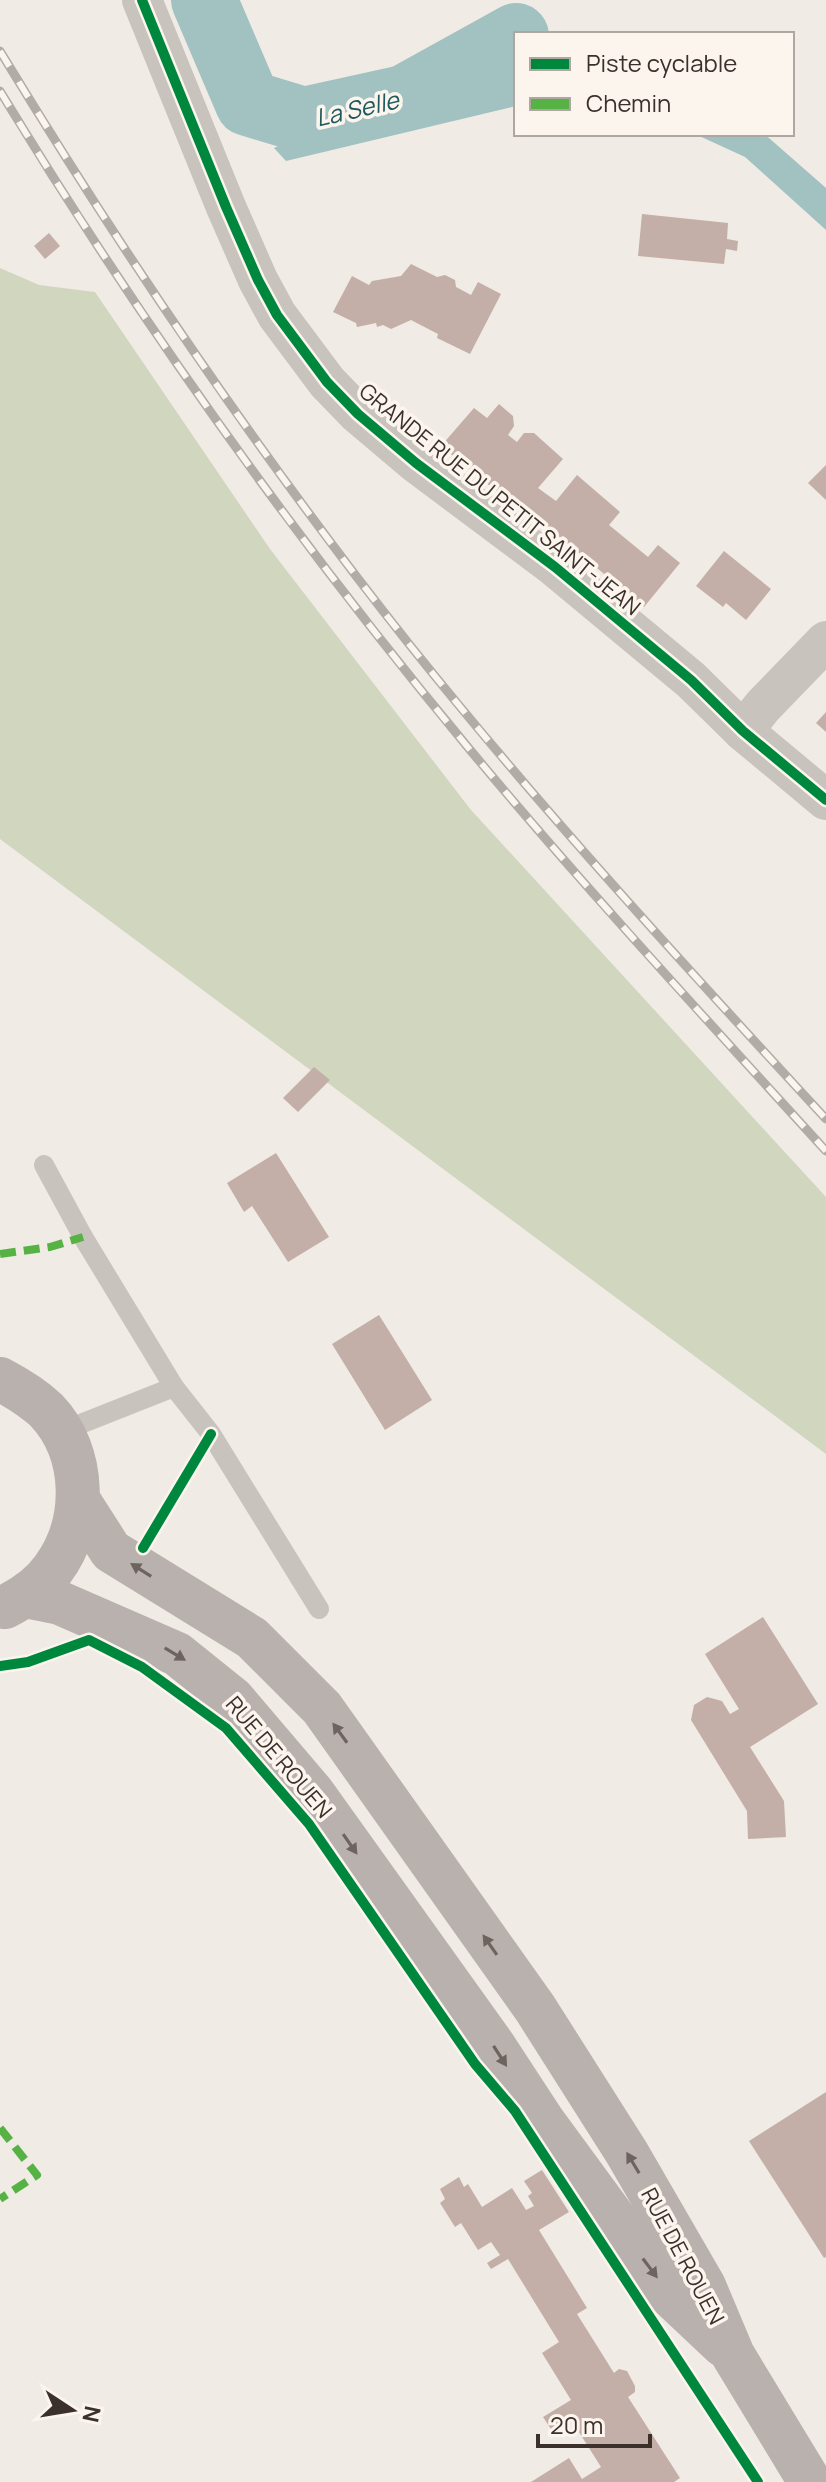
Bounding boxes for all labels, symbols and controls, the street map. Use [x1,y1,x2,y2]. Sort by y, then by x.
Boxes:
legend [514,32,794,136]
text: Piste cyclable [586,46,737,79]
water label: La Selle [312,82,404,134]
text: Chemin [586,86,671,119]
street label: GRANDE RUE DU PETIT SAINT-JEAN [353,376,647,622]
one-way arrow [130,1563,152,1577]
one-way arrow [164,1647,186,1661]
street label: RUE DE ROUEN [219,1690,339,1824]
one-way arrow [333,1722,349,1743]
one-way arrow [342,1833,358,1855]
one-way arrow [483,1934,498,1955]
one-way arrow [493,2045,507,2067]
one-way arrow [625,2152,640,2173]
street label: RUE DE ROUEN [634,2182,732,2330]
one-way arrow [642,2258,658,2279]
north arrow [32,2370,112,2450]
scale bar [538,2398,650,2448]
text: N [75,2403,108,2425]
text: 20 m [550,2408,603,2441]

